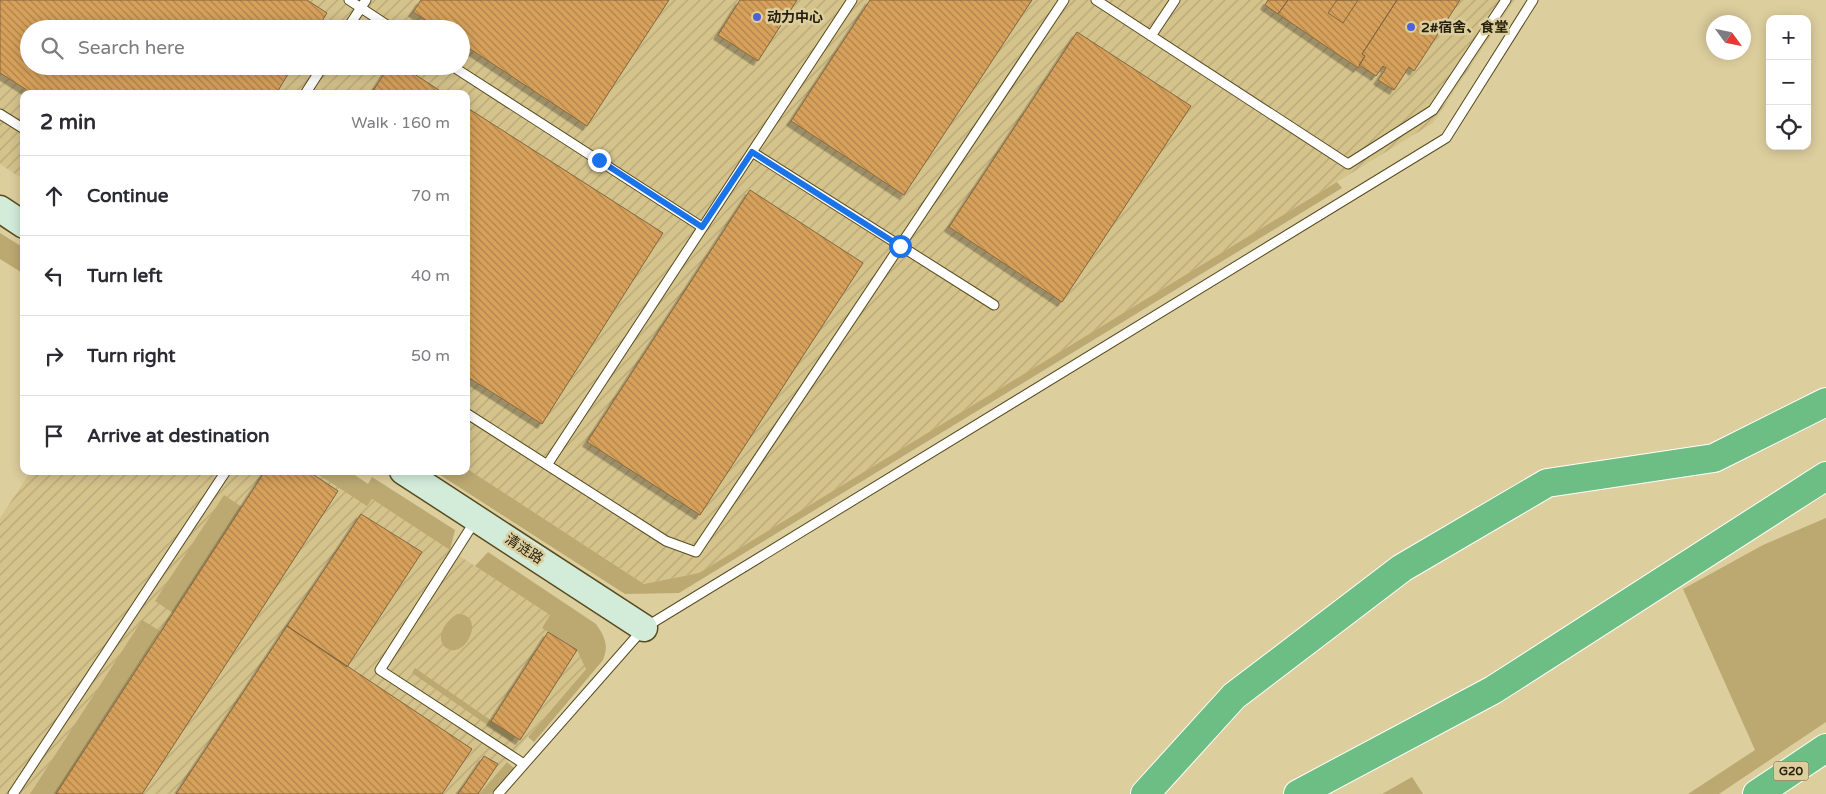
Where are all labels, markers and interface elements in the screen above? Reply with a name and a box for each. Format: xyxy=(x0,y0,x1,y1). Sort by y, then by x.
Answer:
place label: 动力中心 xyxy=(767,9,823,26)
marker: 动力中心 xyxy=(751,11,763,23)
north arrow xyxy=(1706,15,1751,60)
map controls xyxy=(1766,15,1811,150)
button: + xyxy=(1766,15,1811,60)
place label: 2#宿舍、食堂 xyxy=(1421,19,1508,36)
search box xyxy=(20,20,470,75)
marker: 2#宿舍、食堂 xyxy=(1405,21,1417,33)
icon: search xyxy=(38,34,66,62)
text: Search here xyxy=(78,37,185,59)
button: − xyxy=(1766,60,1811,105)
button: locate xyxy=(1766,105,1811,150)
text: 2 min xyxy=(40,110,96,135)
text: Walk · 160 m xyxy=(351,113,450,133)
route end xyxy=(588,149,611,172)
icon: ahead xyxy=(40,182,68,210)
text: Continue xyxy=(87,185,169,207)
text: 70 m xyxy=(411,186,450,206)
route start xyxy=(889,235,912,258)
icon: left xyxy=(40,262,68,290)
text: Turn left xyxy=(87,265,163,287)
text: 40 m xyxy=(411,266,450,286)
icon: right xyxy=(40,342,68,370)
text: Turn right xyxy=(87,345,175,367)
text: 50 m xyxy=(411,346,450,366)
icon: arrive xyxy=(40,422,68,450)
text: Arrive at destination xyxy=(87,425,270,447)
street label: 清涟路 xyxy=(502,530,546,568)
road number: G20 xyxy=(1774,761,1808,780)

